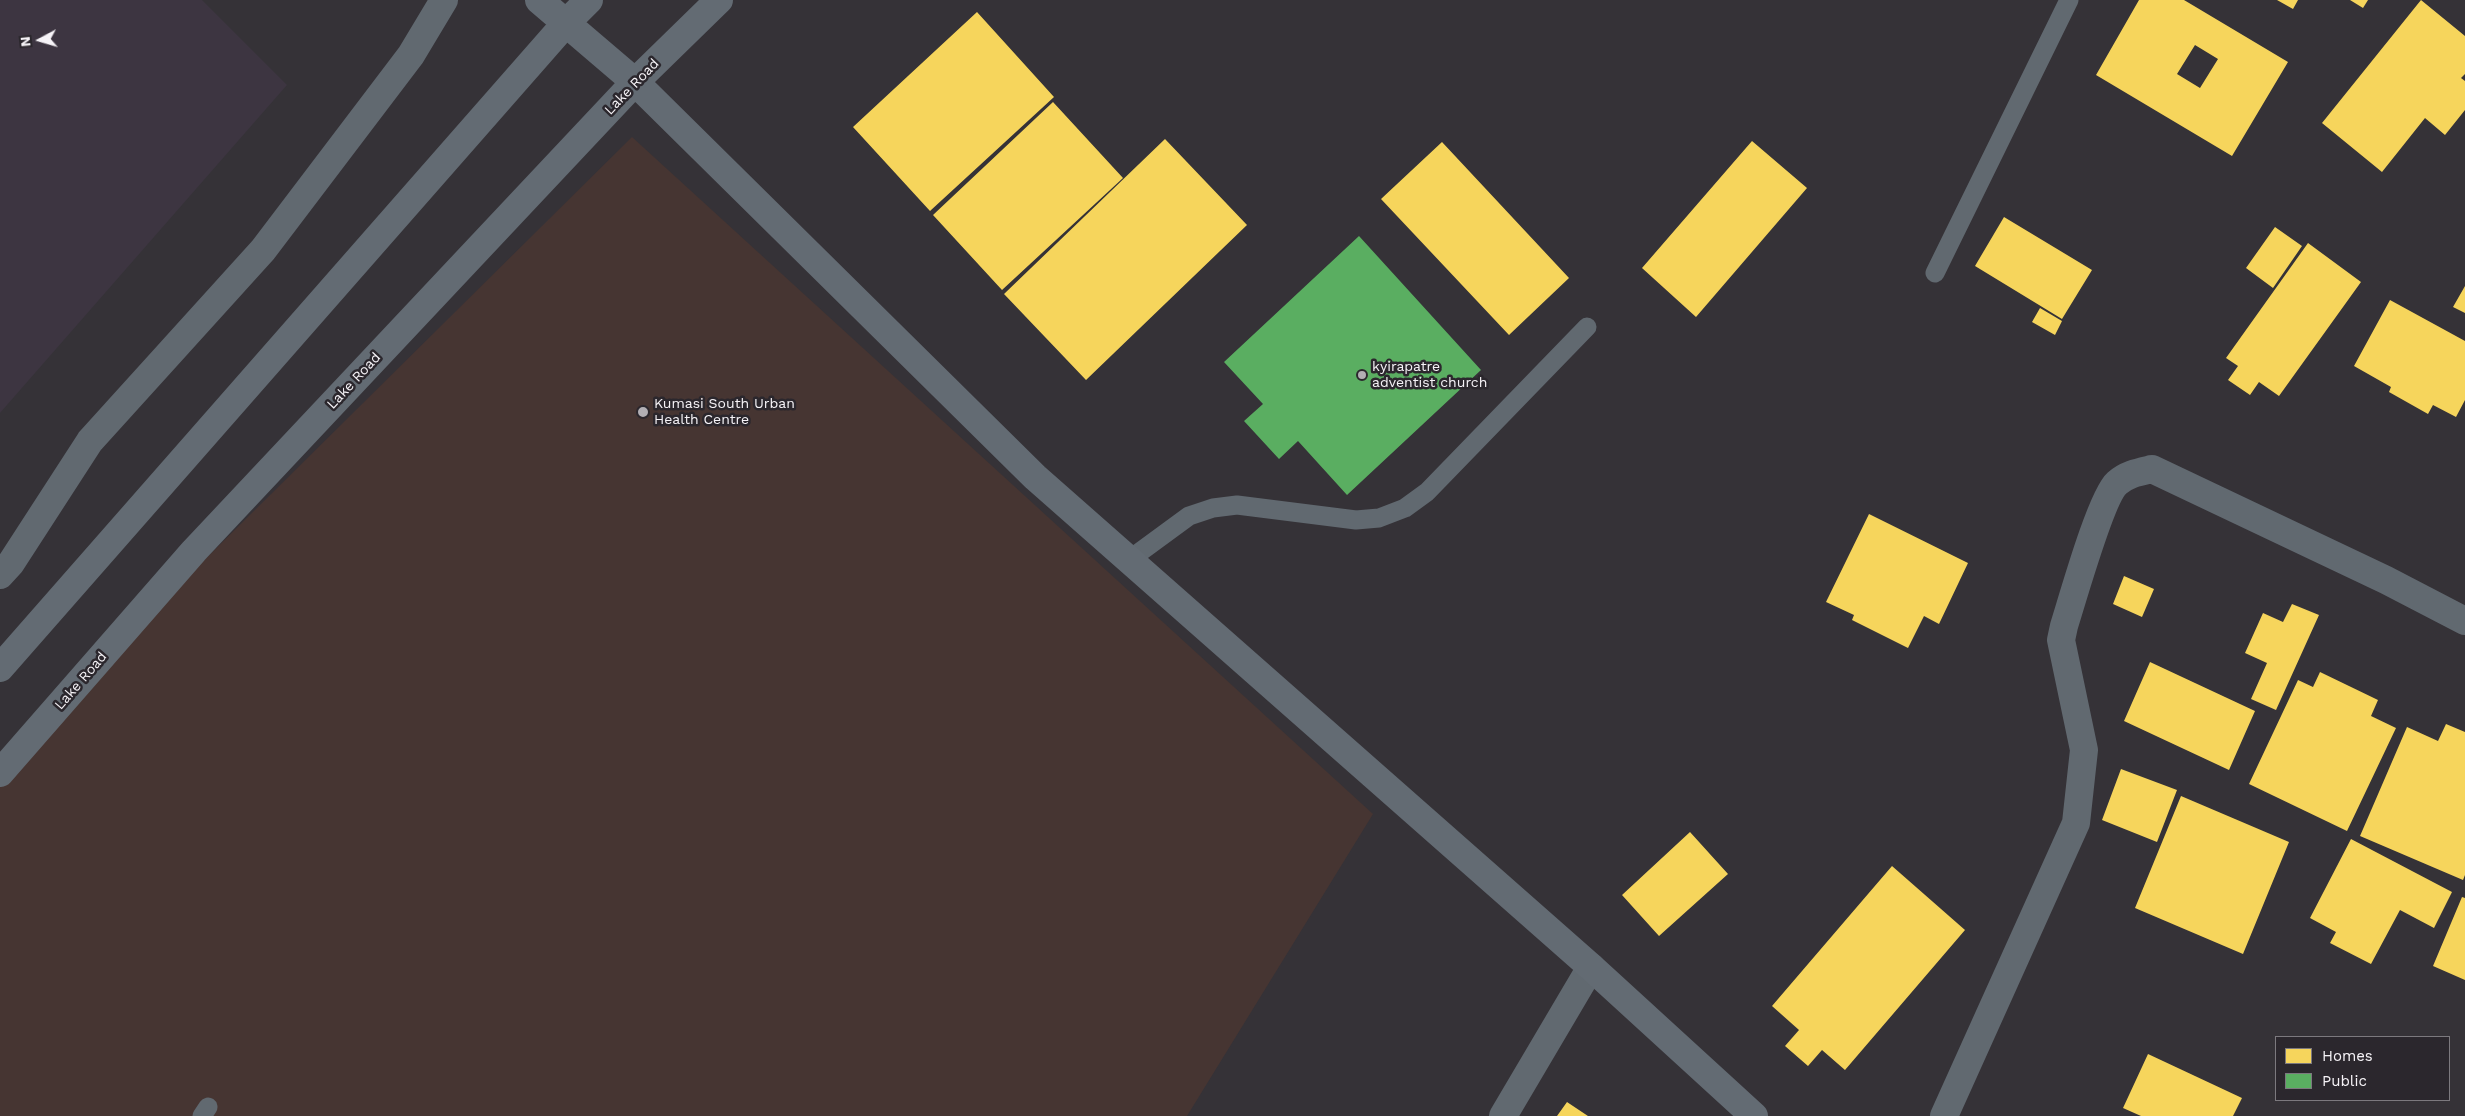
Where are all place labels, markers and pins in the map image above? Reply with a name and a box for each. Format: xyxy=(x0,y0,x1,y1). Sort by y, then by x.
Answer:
place label: kyirapatre adventist church xyxy=(1372,359,1487,392)
marker: kyirapatre adventist church xyxy=(1356,369,1368,381)
place label: Kumasi South Urban Health Centre xyxy=(654,396,795,428)
marker: Kumasi South Urban Health Centre xyxy=(636,405,650,419)

